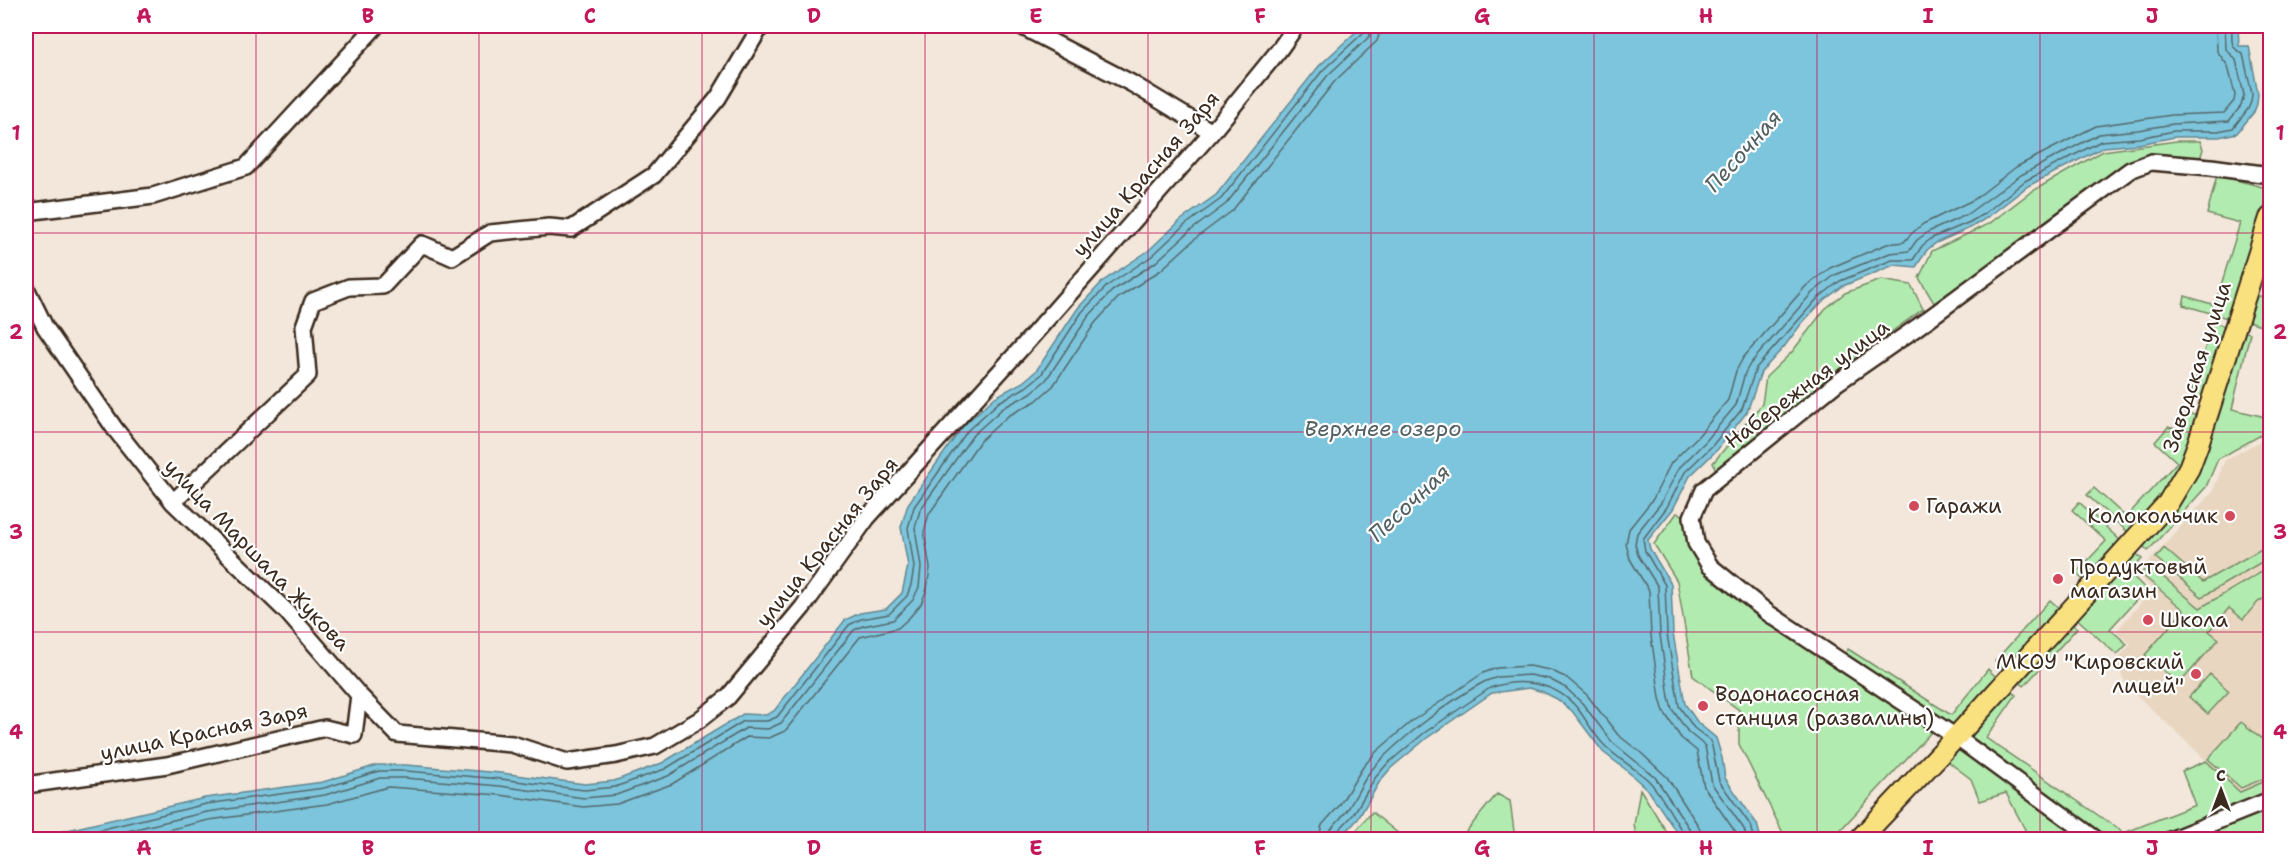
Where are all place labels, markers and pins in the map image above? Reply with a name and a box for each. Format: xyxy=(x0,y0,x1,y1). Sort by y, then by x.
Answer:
place label: Гаражи xyxy=(1926,492,2002,520)
marker: Гаражи xyxy=(1907,499,1921,513)
place label: Колокольчик xyxy=(2087,502,2218,530)
marker: Колокольчик xyxy=(2223,509,2237,523)
place label: Продуктовый магазин xyxy=(2070,553,2207,605)
marker: Продуктовый магазин xyxy=(2051,572,2065,586)
place label: Школа xyxy=(2160,606,2228,634)
marker: Школа xyxy=(2141,613,2155,627)
place label: МКОУ "Кировский лицей" xyxy=(1996,648,2184,700)
marker: МКОУ "Кировский лицей" xyxy=(2189,667,2203,681)
place label: Водонасосная станция (развалины) xyxy=(1715,680,1934,732)
marker: Водонасосная станция (развалины) xyxy=(1696,699,1710,713)

